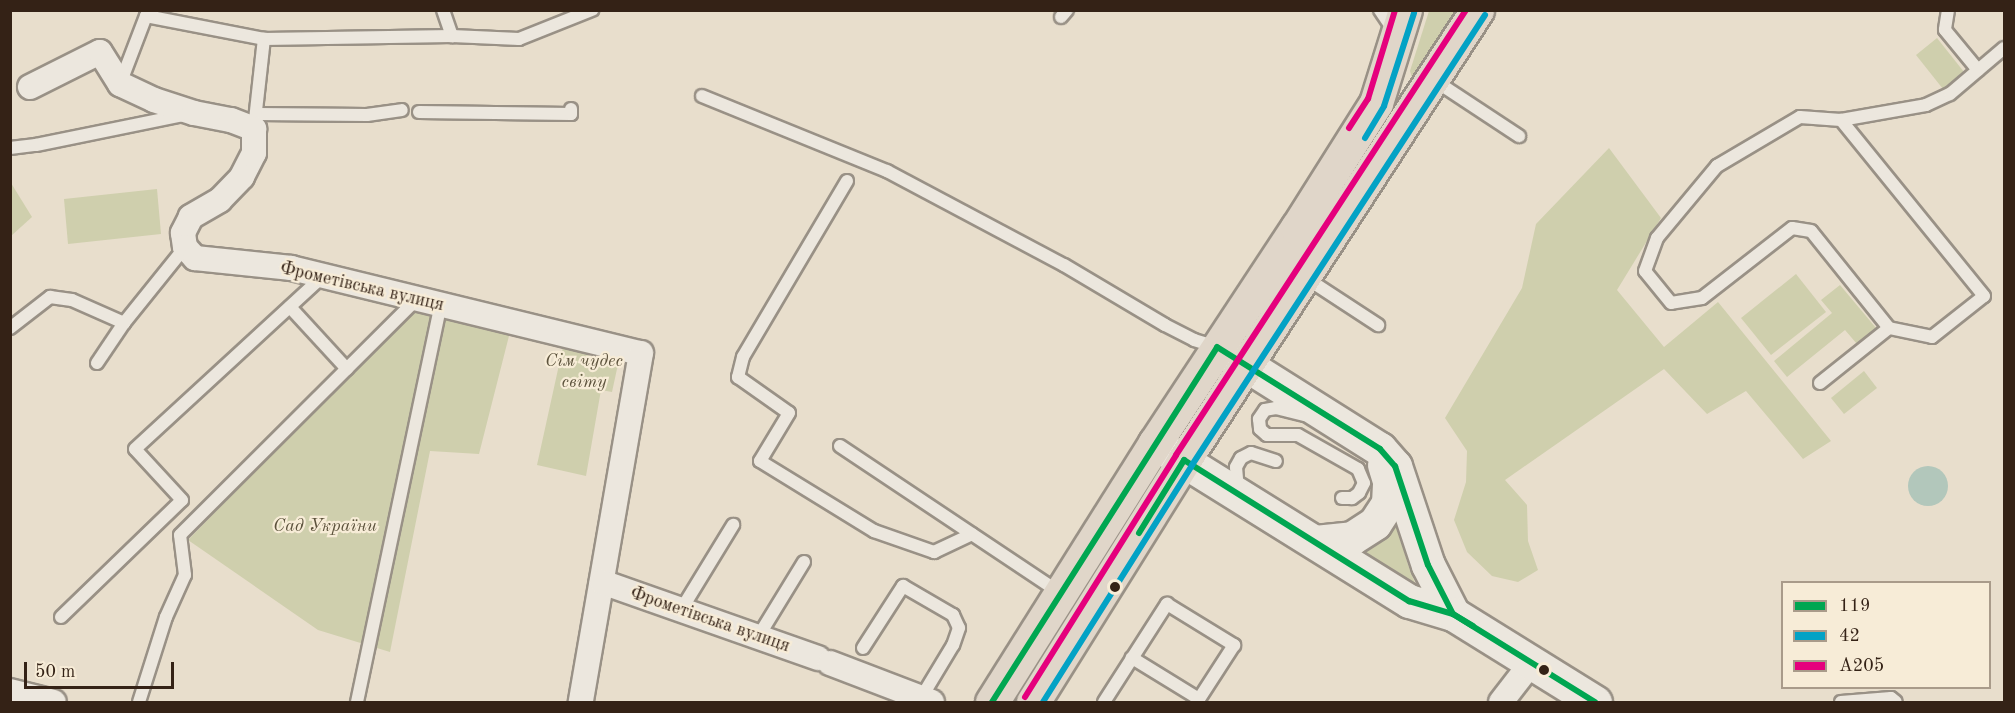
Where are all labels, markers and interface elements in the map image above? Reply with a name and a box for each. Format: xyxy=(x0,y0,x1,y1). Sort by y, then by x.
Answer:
street label: Фрометівська вулиця xyxy=(278,258,446,316)
park label: Сім чудес світу xyxy=(545,351,623,394)
park label: Сад України xyxy=(273,515,377,537)
unlabelled marker xyxy=(1109,581,1121,593)
legend xyxy=(1781,581,1991,689)
street label: Фрометівська вулиця xyxy=(627,583,793,657)
text: 119 xyxy=(1839,597,1870,615)
text: 42 xyxy=(1839,627,1860,645)
scale bar xyxy=(27,650,177,688)
text: А205 xyxy=(1839,657,1884,675)
text: 50 m xyxy=(35,663,75,681)
unlabelled marker xyxy=(1538,664,1550,676)

